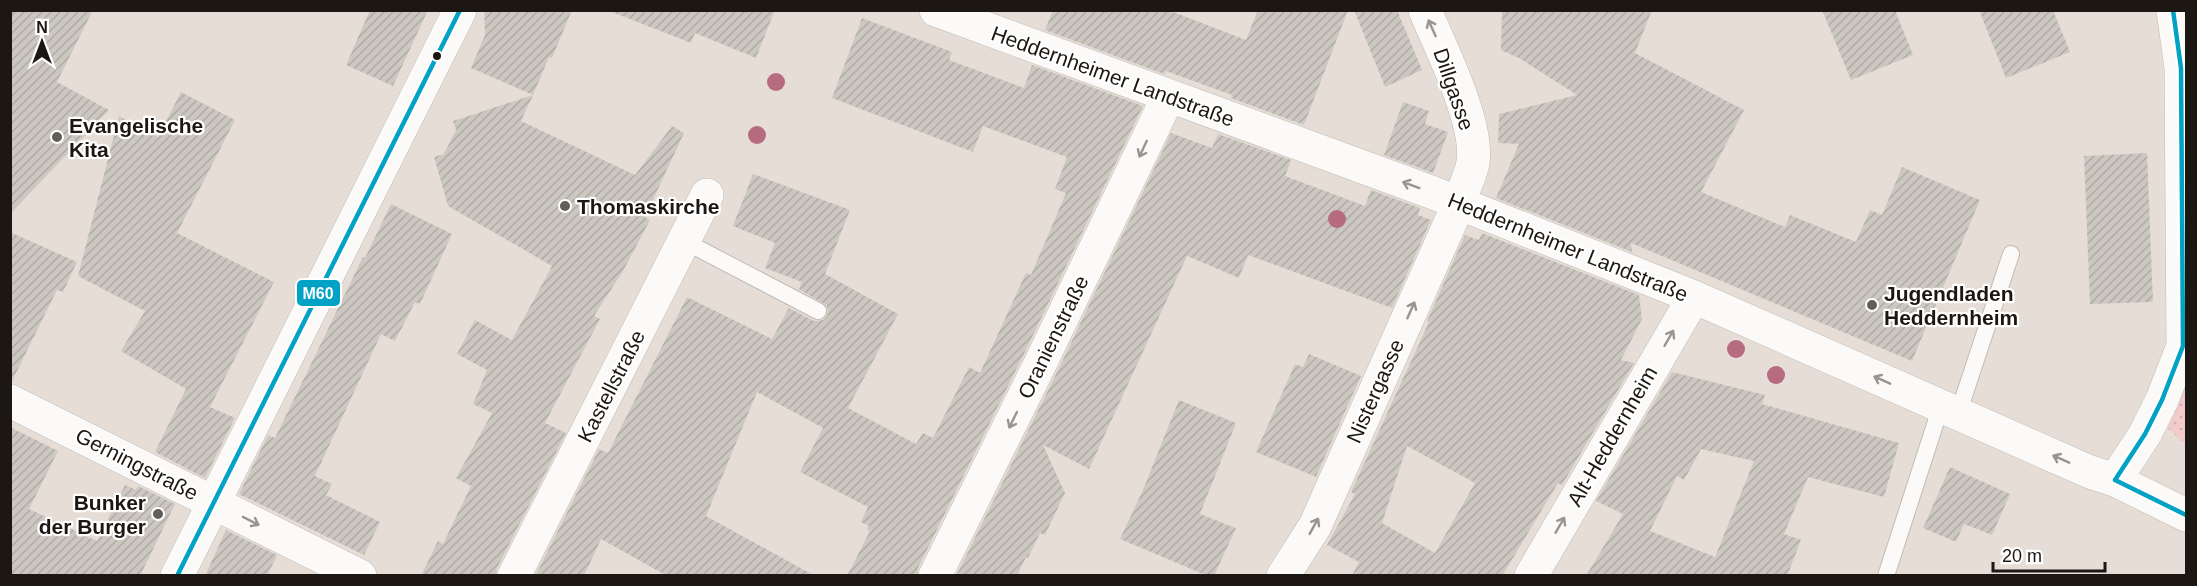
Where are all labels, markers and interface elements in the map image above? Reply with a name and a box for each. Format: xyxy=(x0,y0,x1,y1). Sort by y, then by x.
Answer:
north arrow xyxy=(12,12,72,72)
text: N xyxy=(36,19,48,36)
one-way arrow xyxy=(1426,19,1438,37)
street label: Heddernheimer Landstraße xyxy=(988,21,1238,131)
street label: Dillgasse xyxy=(1429,45,1479,133)
unlabelled marker xyxy=(431,50,443,62)
place label: Evangelische Kita xyxy=(69,114,203,161)
marker: Evangelische Kita xyxy=(50,130,64,144)
one-way arrow xyxy=(1136,140,1148,158)
one-way arrow xyxy=(1402,179,1421,190)
street label: Heddernheimer Landstraße xyxy=(1445,188,1691,306)
place label: Thomaskirche xyxy=(577,195,719,218)
marker: Thomaskirche xyxy=(558,199,572,213)
street label: Oranienstraße xyxy=(1013,272,1093,402)
line badge: M60 xyxy=(296,279,341,307)
place label: Jugendladen Heddernheim xyxy=(1884,282,2018,329)
text: M60 xyxy=(302,285,334,302)
marker: Jugendladen Heddernheim xyxy=(1865,298,1879,312)
one-way arrow xyxy=(1406,301,1418,319)
street label: Kastellstraße xyxy=(573,326,649,446)
one-way arrow xyxy=(1664,330,1675,348)
street label: Nistergasse xyxy=(1342,336,1408,446)
street label: Alt-Heddernheim xyxy=(1563,362,1661,510)
one-way arrow xyxy=(1874,374,1892,385)
one-way arrow xyxy=(1007,410,1018,428)
street label: Gerningstraße xyxy=(72,423,202,505)
one-way arrow xyxy=(2052,453,2070,464)
place label: Bunker der Burger xyxy=(39,491,146,538)
marker: Bunker der Burger xyxy=(151,507,165,521)
one-way arrow xyxy=(241,516,259,527)
one-way arrow xyxy=(1555,517,1567,534)
one-way arrow xyxy=(1308,518,1320,535)
scale bar xyxy=(1993,535,2106,573)
text: 20 m xyxy=(2002,546,2042,566)

